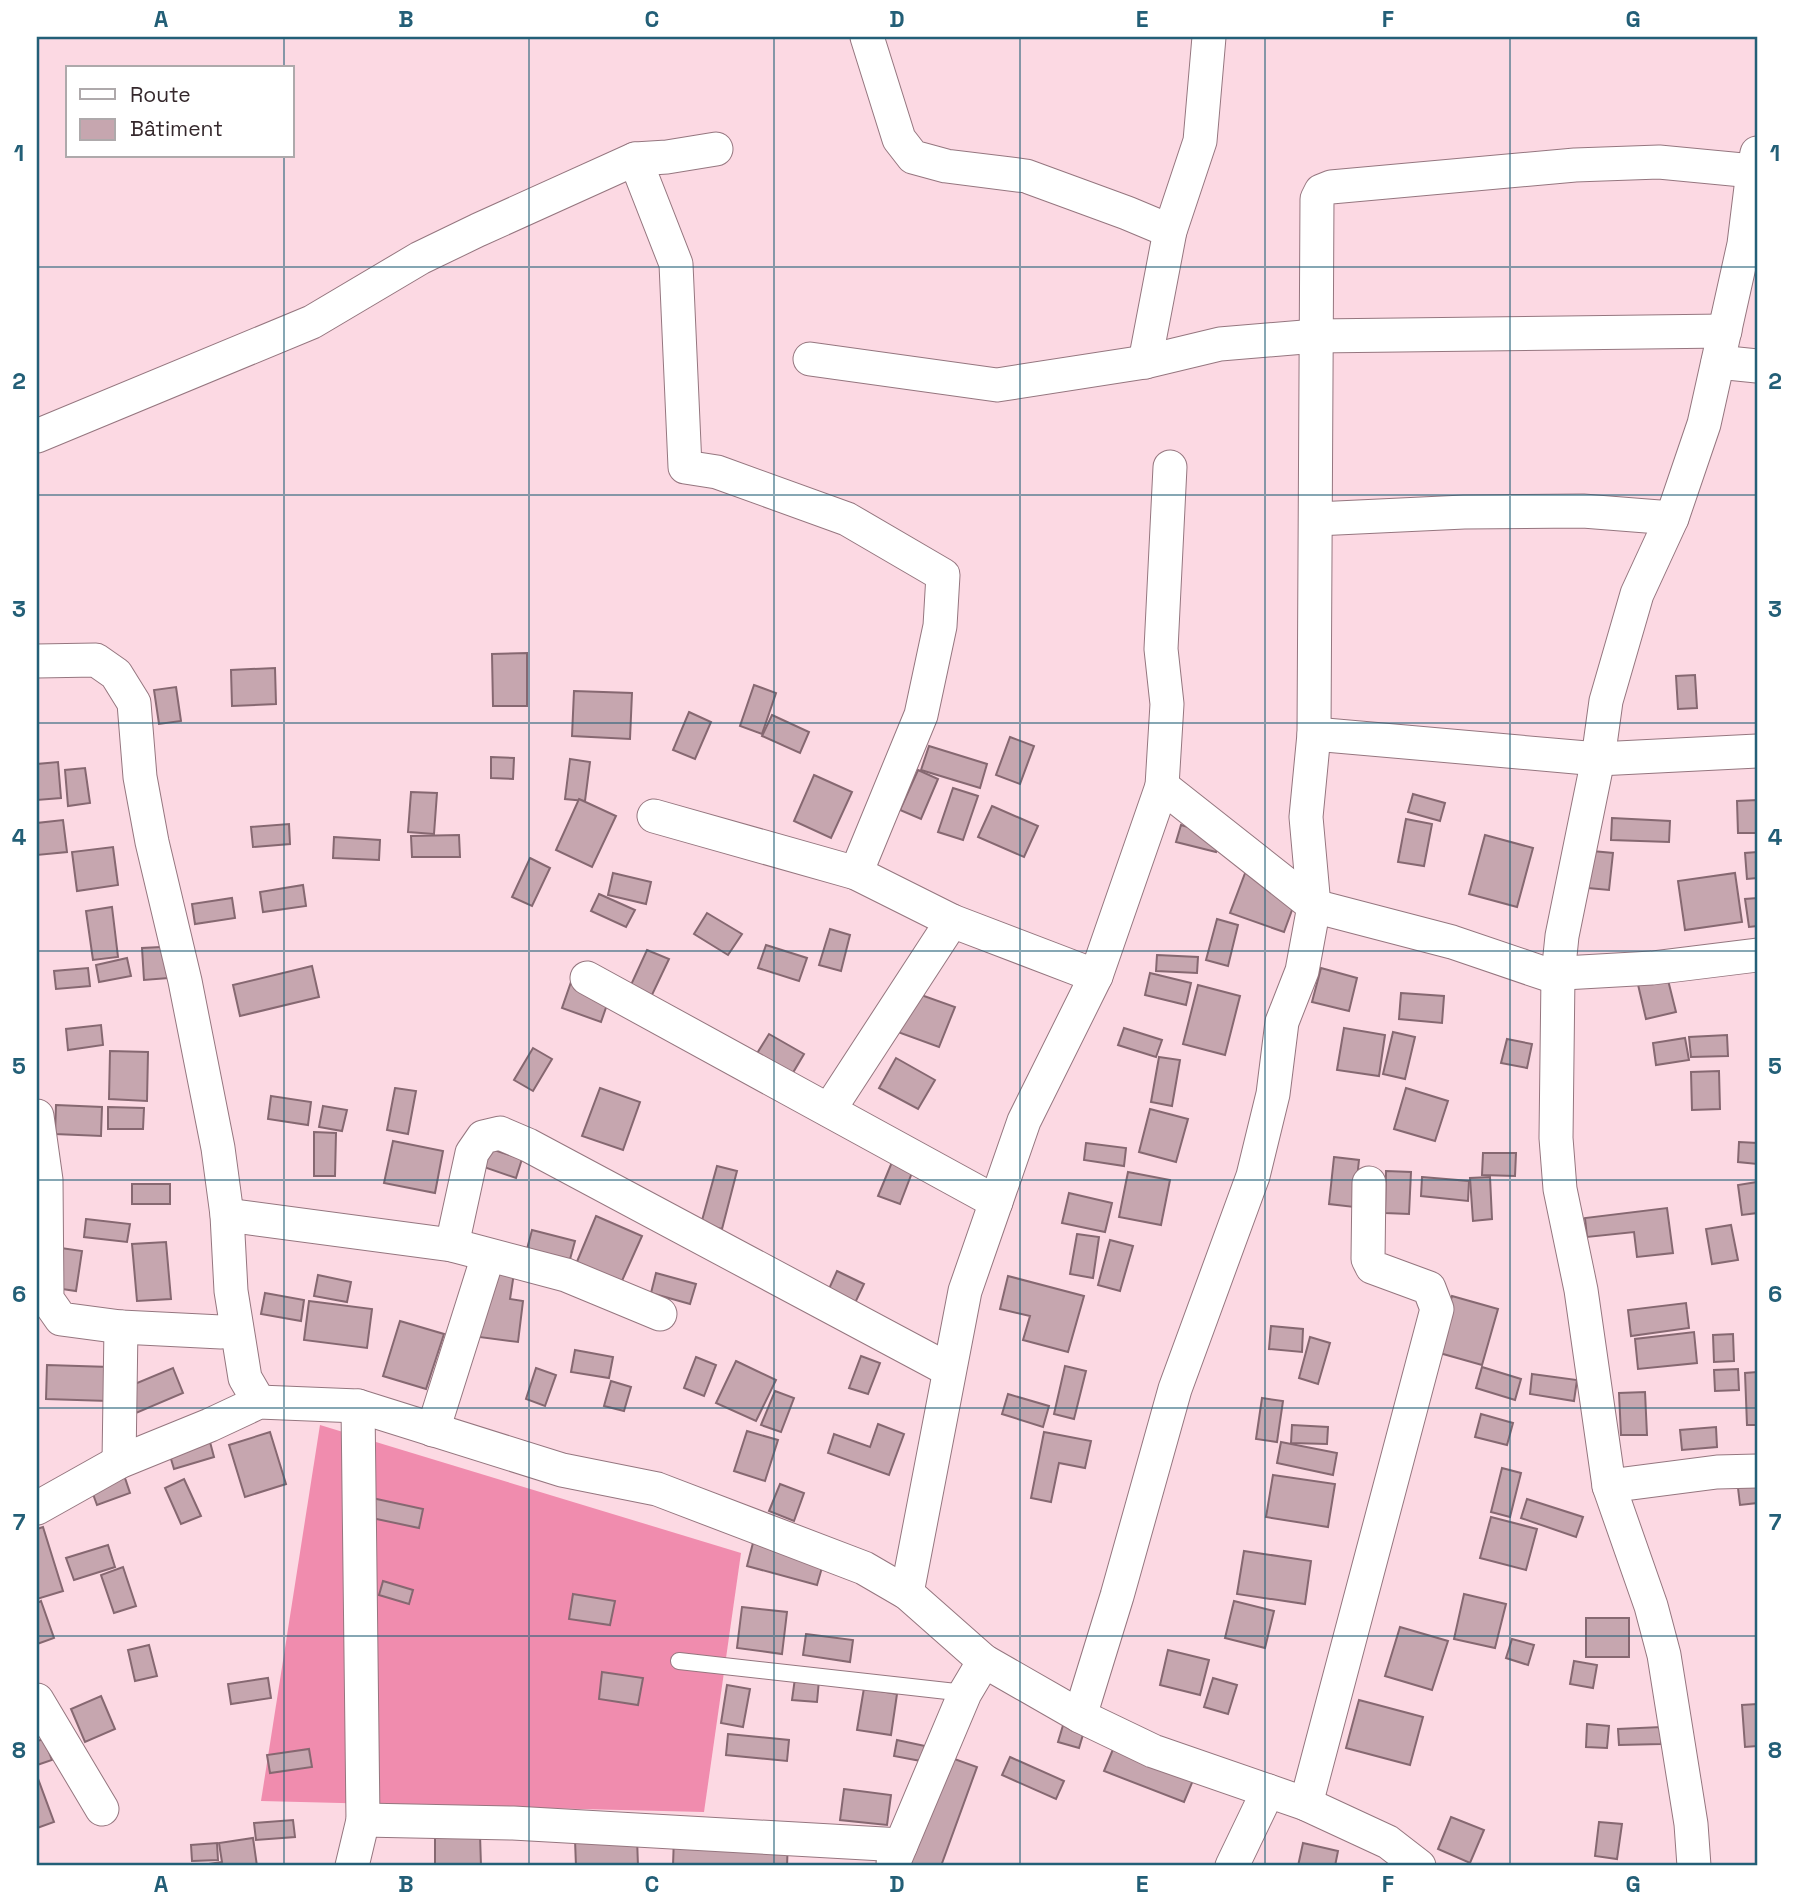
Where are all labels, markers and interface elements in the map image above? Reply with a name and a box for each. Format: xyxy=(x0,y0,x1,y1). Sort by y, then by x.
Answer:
text: A xyxy=(154,4,169,34)
text: B xyxy=(398,4,414,34)
text: C xyxy=(645,4,659,34)
text: D xyxy=(889,4,905,34)
text: E xyxy=(1136,4,1148,34)
text: F xyxy=(1382,4,1394,34)
text: G xyxy=(1625,4,1641,34)
legend xyxy=(66,66,294,158)
text: Route xyxy=(130,81,191,108)
text: Bâtiment xyxy=(130,115,223,142)
text: 1 xyxy=(14,138,24,168)
text: 1 xyxy=(1770,138,1780,168)
text: 2 xyxy=(12,366,26,396)
text: 2 xyxy=(1768,366,1782,396)
text: 3 xyxy=(12,594,26,624)
text: 3 xyxy=(1768,594,1782,624)
text: 4 xyxy=(12,822,27,852)
text: 4 xyxy=(1768,822,1783,852)
text: 5 xyxy=(12,1051,26,1081)
text: 5 xyxy=(1768,1051,1782,1081)
text: 6 xyxy=(12,1279,26,1309)
text: 6 xyxy=(1768,1279,1782,1309)
text: 7 xyxy=(13,1507,26,1537)
text: 7 xyxy=(1769,1507,1782,1537)
text: 8 xyxy=(12,1735,26,1765)
text: 8 xyxy=(1768,1735,1782,1765)
text: A xyxy=(154,1869,169,1899)
text: B xyxy=(398,1869,414,1899)
text: C xyxy=(645,1869,659,1899)
text: D xyxy=(889,1869,905,1899)
text: E xyxy=(1136,1869,1148,1899)
text: F xyxy=(1382,1869,1394,1899)
text: G xyxy=(1625,1869,1641,1899)

